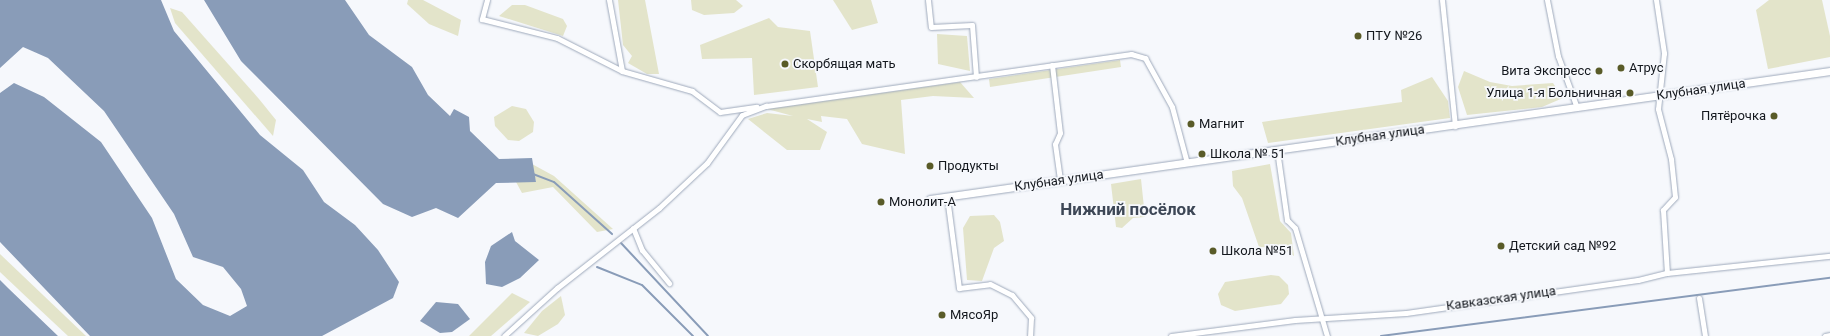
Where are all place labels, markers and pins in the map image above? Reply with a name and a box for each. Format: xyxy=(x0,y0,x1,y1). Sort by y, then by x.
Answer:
place label: ПТУ №26 xyxy=(1366,28,1422,44)
marker: ПТУ №26 xyxy=(1353,31,1363,41)
place label: Скорбящая мать xyxy=(793,56,896,72)
marker: Скорбящая мать xyxy=(780,59,790,69)
place label: Атрус xyxy=(1629,60,1663,76)
place label: Вита Экспресс xyxy=(1501,63,1591,79)
marker: Атрус xyxy=(1616,63,1626,73)
marker: Вита Экспресс xyxy=(1594,66,1604,76)
place label: Улица 1-я Больничная xyxy=(1486,85,1622,101)
marker: Улица 1-я Больничная xyxy=(1625,88,1635,98)
place label: Пятёрочка xyxy=(1701,108,1766,124)
marker: Пятёрочка xyxy=(1769,111,1779,121)
place label: Магнит xyxy=(1199,116,1244,132)
marker: Магнит xyxy=(1186,119,1196,129)
place label: Школа № 51 xyxy=(1210,146,1285,162)
marker: Школа № 51 xyxy=(1197,149,1207,159)
place label: Продукты xyxy=(938,158,999,174)
marker: Продукты xyxy=(925,161,935,171)
place label: Монолит-А xyxy=(889,194,956,210)
marker: Монолит-А xyxy=(876,197,886,207)
place label: Детский сад №92 xyxy=(1509,238,1616,254)
marker: Детский сад №92 xyxy=(1496,241,1506,251)
place label: Школа №51 xyxy=(1221,243,1293,259)
marker: Школа №51 xyxy=(1208,246,1218,256)
place label: МясоЯр xyxy=(950,307,998,323)
marker: МясоЯр xyxy=(937,310,947,320)

